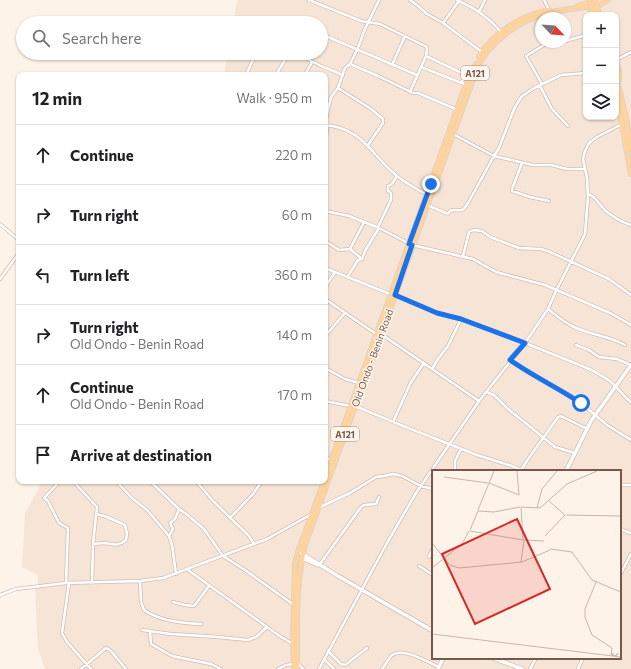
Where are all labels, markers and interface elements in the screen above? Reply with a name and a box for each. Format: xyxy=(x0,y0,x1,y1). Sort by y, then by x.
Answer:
north arrow xyxy=(535,12,571,48)
map controls xyxy=(583,12,619,120)
button: + xyxy=(583,12,619,48)
search box xyxy=(16,16,328,60)
icon: search xyxy=(30,27,52,49)
text: Search here xyxy=(62,29,141,47)
button: − xyxy=(583,48,619,84)
road number: A121 xyxy=(461,66,489,80)
button: layers xyxy=(583,84,619,120)
text: 12 min xyxy=(32,88,82,109)
text: Walk · 950 m xyxy=(237,90,312,106)
icon: ahead xyxy=(32,144,54,166)
text: Continue xyxy=(70,146,134,164)
text: 220 m xyxy=(275,147,312,163)
route end xyxy=(422,175,440,193)
icon: right xyxy=(32,204,54,226)
text: Turn right xyxy=(70,206,139,224)
text: 60 m xyxy=(282,207,312,223)
icon: left xyxy=(32,264,54,286)
text: Turn left xyxy=(70,266,129,284)
text: 360 m xyxy=(274,267,312,283)
street label: Old Ondo - Benin Road xyxy=(349,307,395,409)
text: Turn right xyxy=(70,318,139,336)
icon: right xyxy=(32,324,54,346)
text: 140 m xyxy=(276,327,312,343)
text: Old Ondo - Benin Road xyxy=(70,336,204,352)
text: Continue xyxy=(70,378,134,396)
icon: ahead xyxy=(32,384,54,406)
text: 170 m xyxy=(277,387,312,403)
route start xyxy=(572,394,590,412)
text: Old Ondo - Benin Road xyxy=(70,396,204,412)
road number: A121 xyxy=(331,427,359,441)
icon: arrive xyxy=(32,444,54,466)
text: Arrive at destination xyxy=(70,446,212,464)
inset map xyxy=(432,470,621,659)

